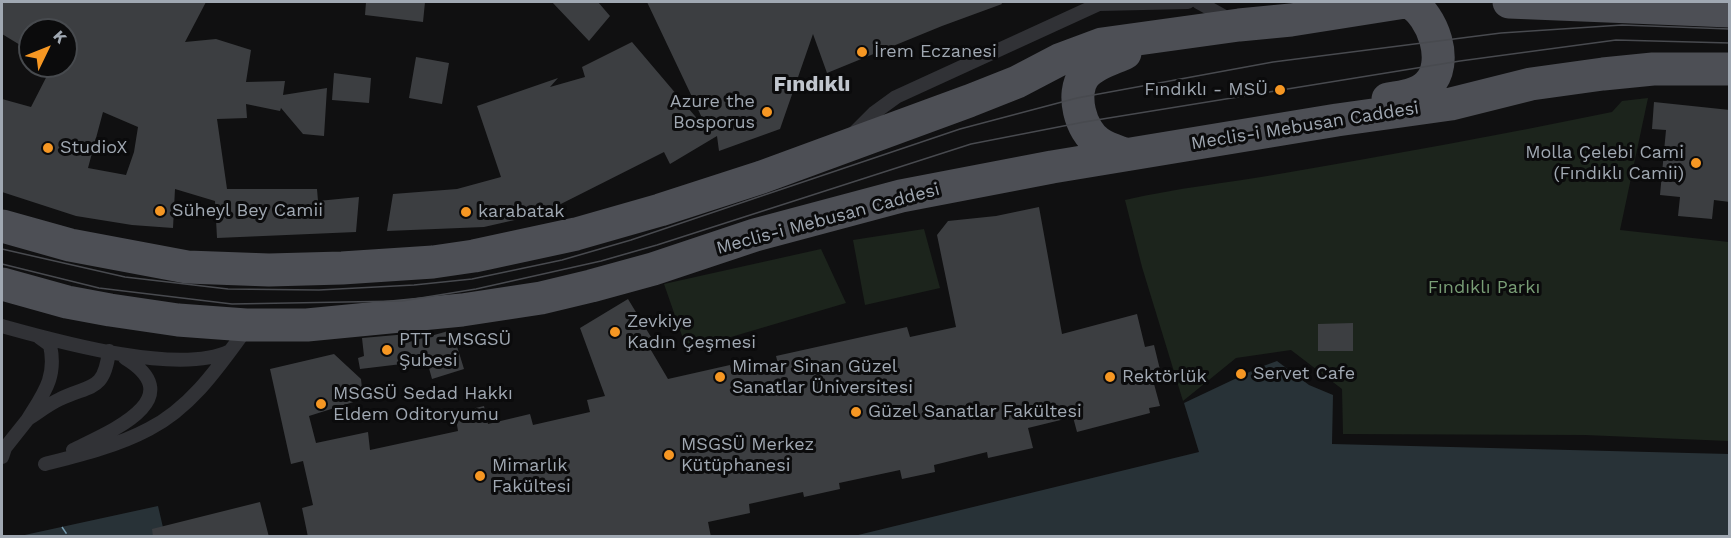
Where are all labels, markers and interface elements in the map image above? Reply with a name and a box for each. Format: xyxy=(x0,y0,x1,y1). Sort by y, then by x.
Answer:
north arrow xyxy=(18,18,78,78)
text: K xyxy=(49,26,71,47)
place label: İrem Eczanesi xyxy=(874,41,997,63)
marker: İrem Eczanesi xyxy=(855,45,869,59)
district label: Fındıklı xyxy=(774,72,850,98)
place label: Fındıklı - MSÜ xyxy=(1144,79,1268,101)
marker: Fındıklı - MSÜ xyxy=(1273,83,1287,97)
place label: Azure the Bosporus xyxy=(670,91,755,134)
street label: Meclis-i Mebusan Caddesi xyxy=(1190,97,1420,155)
marker: Azure the Bosporus xyxy=(760,105,774,119)
place label: StudioX xyxy=(60,137,127,159)
marker: StudioX xyxy=(41,141,55,155)
place label: Molla Çelebi Cami (Fındıklı Camii) xyxy=(1525,142,1684,184)
marker: Molla Çelebi Cami (Fındıklı Camii) xyxy=(1689,156,1703,170)
street label: Meclis-i Mebusan Caddesi xyxy=(714,179,942,259)
place label: Süheyl Bey Camii xyxy=(172,200,323,222)
place label: karabatak xyxy=(478,201,565,223)
marker: Süheyl Bey Camii xyxy=(153,204,167,218)
marker: karabatak xyxy=(459,205,473,219)
park label: Fındıklı Parkı xyxy=(1428,277,1540,299)
place label: Zevkiye Kadın Çeşmesi xyxy=(627,311,756,354)
marker: Zevkiye Kadın Çeşmesi xyxy=(608,325,622,339)
place label: PTT -MSGSÜ Şubesi xyxy=(399,329,511,372)
marker: PTT -MSGSÜ Şubesi xyxy=(380,343,394,357)
place label: Mimar Sinan Güzel Sanatlar Üniversitesi xyxy=(732,356,913,398)
place label: Servet Cafe xyxy=(1253,363,1355,385)
place label: Rektörlük xyxy=(1122,366,1207,388)
marker: Servet Cafe xyxy=(1234,367,1248,381)
marker: Mimar Sinan Güzel Sanatlar Üniversitesi xyxy=(713,370,727,384)
marker: Rektörlük xyxy=(1103,370,1117,384)
place label: MSGSÜ Sedad Hakkı Eldem Oditoryumu xyxy=(333,383,513,426)
marker: MSGSÜ Sedad Hakkı Eldem Oditoryumu xyxy=(314,397,328,411)
place label: Güzel Sanatlar Fakültesi xyxy=(868,401,1082,423)
marker: Güzel Sanatlar Fakültesi xyxy=(849,405,863,419)
place label: MSGSÜ Merkez Kütüphanesi xyxy=(681,434,814,476)
marker: MSGSÜ Merkez Kütüphanesi xyxy=(662,448,676,462)
place label: Mimarlık Fakültesi xyxy=(492,455,571,498)
marker: Mimarlık Fakültesi xyxy=(473,469,487,483)

